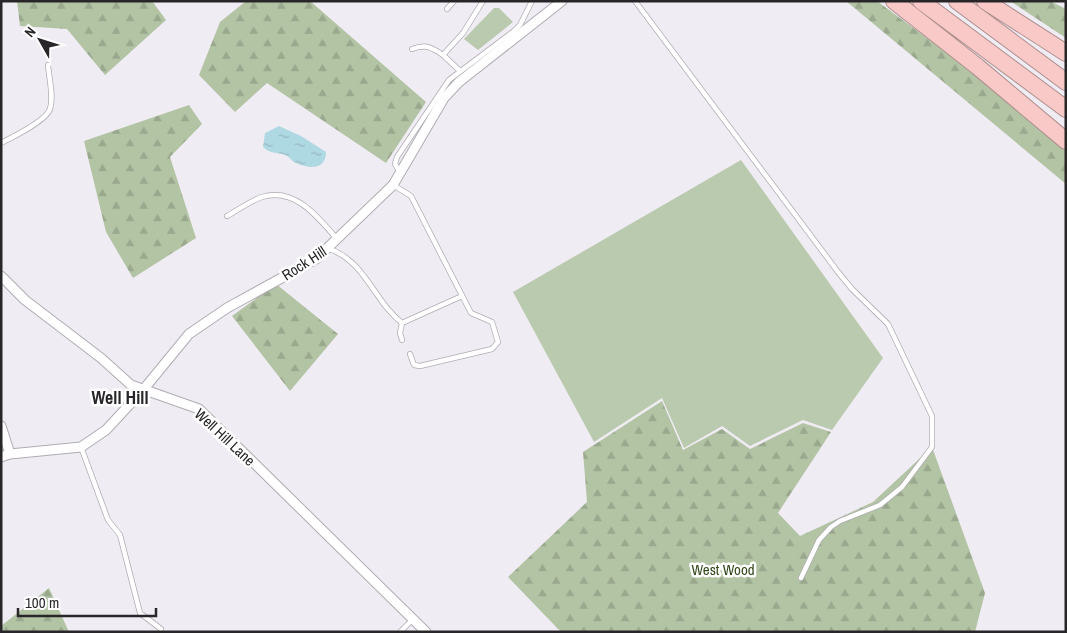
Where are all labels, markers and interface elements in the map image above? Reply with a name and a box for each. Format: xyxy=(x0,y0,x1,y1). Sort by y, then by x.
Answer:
north arrow xyxy=(15,15,65,65)
text: N xyxy=(20,23,40,41)
street label: Rock Hill xyxy=(278,241,330,285)
district label: Well Hill xyxy=(91,385,149,410)
street label: Well Hill Lane xyxy=(190,404,260,471)
park label: West Wood xyxy=(691,559,755,580)
scale bar xyxy=(18,586,155,618)
text: 100 m xyxy=(25,592,59,613)

